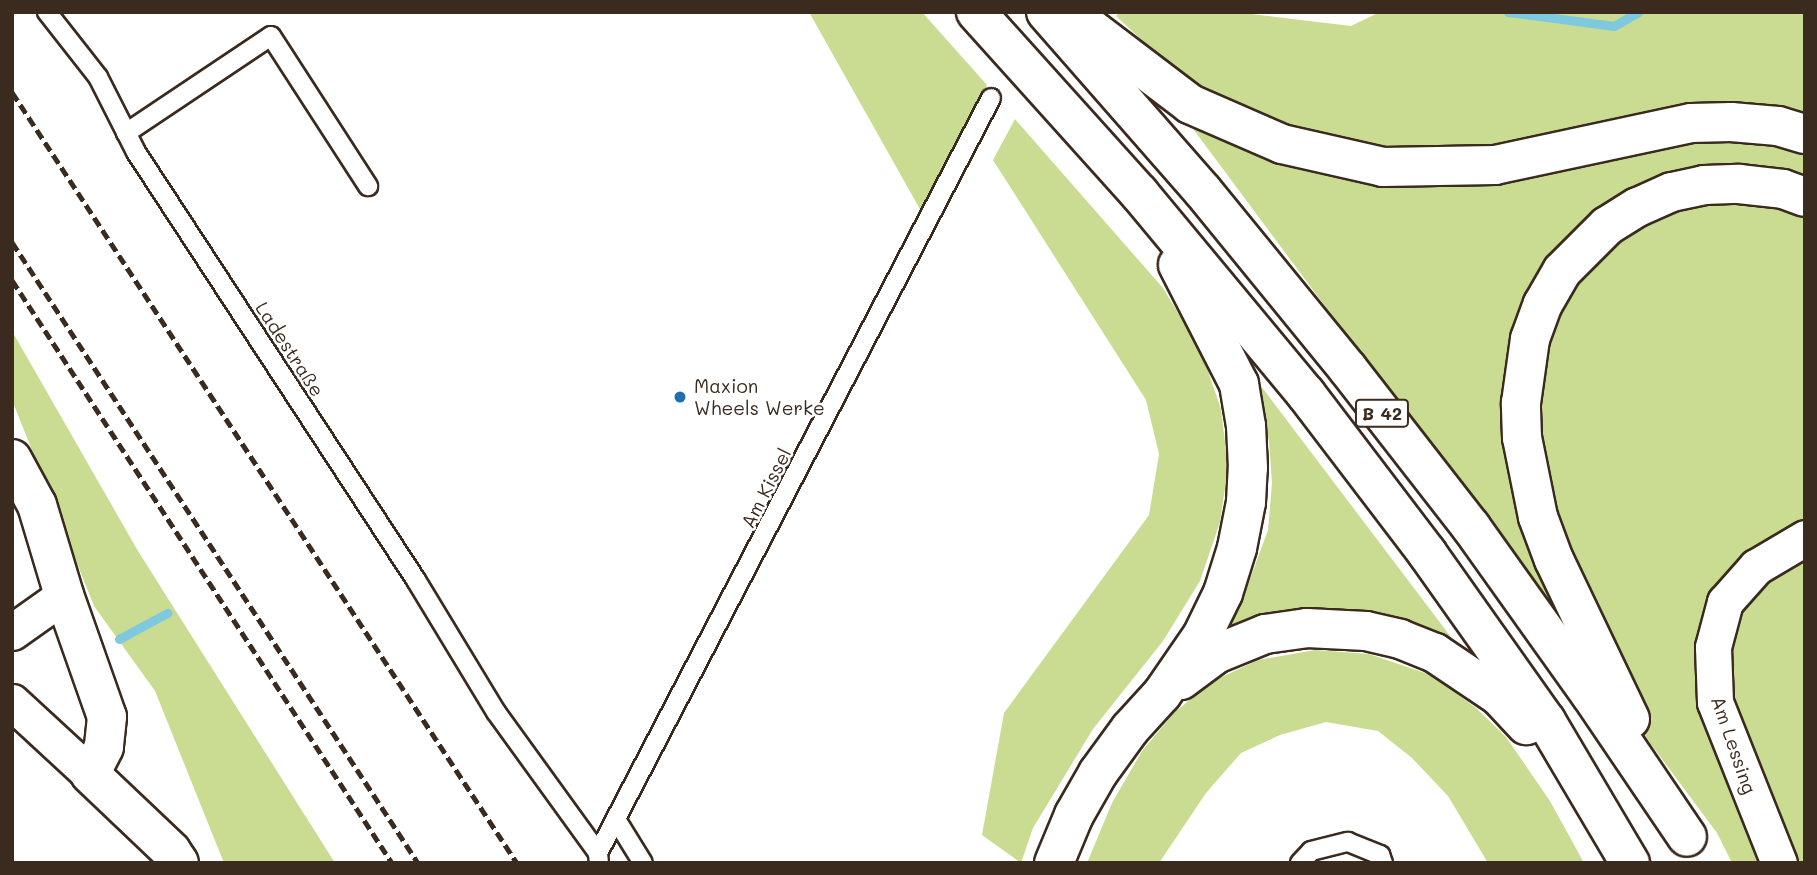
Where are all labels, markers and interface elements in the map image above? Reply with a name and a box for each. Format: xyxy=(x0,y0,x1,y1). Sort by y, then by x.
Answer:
street label: Ladestraße xyxy=(251,297,329,401)
place label: Maxion Wheels Werke xyxy=(694,375,825,419)
marker: Maxion Wheels Werke xyxy=(672,389,688,405)
road number: B 42 xyxy=(1354,398,1410,428)
street label: Am Kissel xyxy=(736,444,796,532)
street label: Am Lessing xyxy=(1707,693,1761,797)

